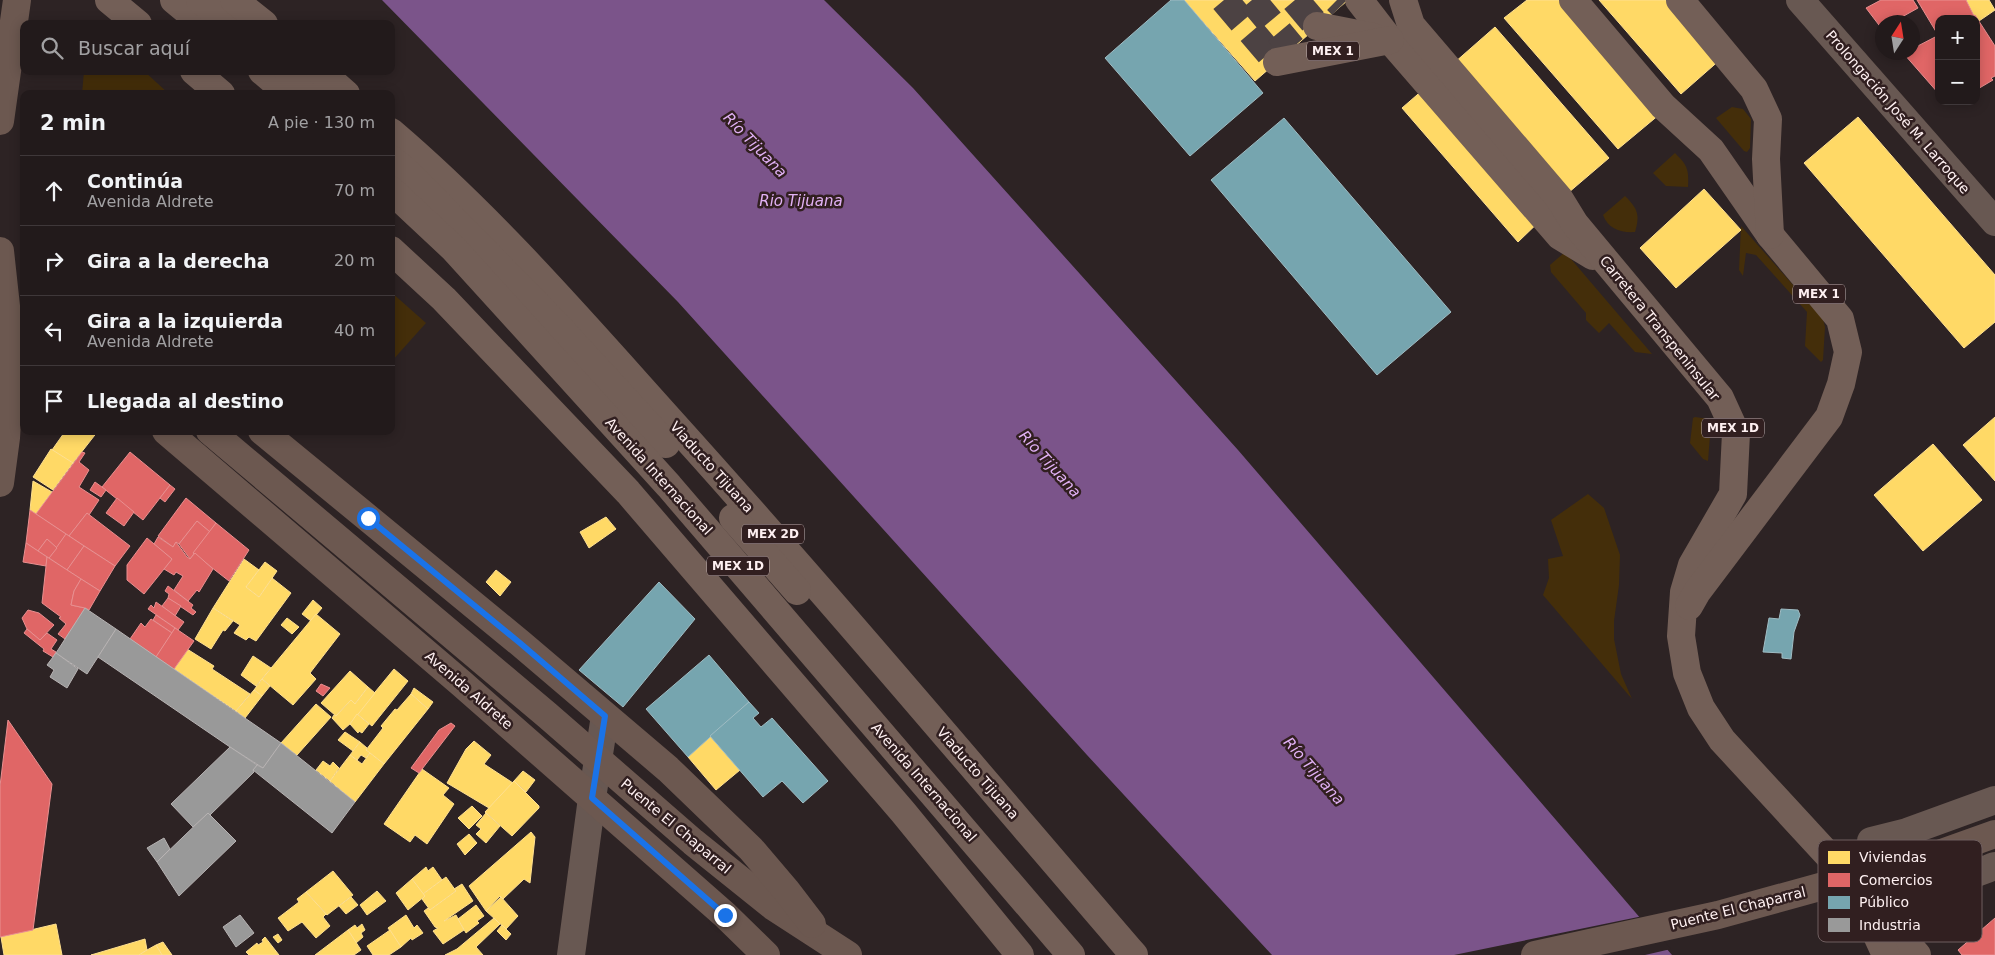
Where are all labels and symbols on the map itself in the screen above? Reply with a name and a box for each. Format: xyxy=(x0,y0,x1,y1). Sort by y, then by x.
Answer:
north arrow xyxy=(1875,15,1920,60)
street label: Prolongación José M. Larroque xyxy=(1823,27,1973,197)
road number: MEX 1 xyxy=(1307,41,1359,60)
water label: Río Tijuana xyxy=(720,109,790,181)
water label: Rio Tijuana xyxy=(759,192,843,210)
street label: Carretera Transpeninsular xyxy=(1597,253,1723,404)
road number: MEX 1 xyxy=(1793,284,1845,304)
street label: Avenida Internacional xyxy=(602,414,716,538)
street label: Viaducto Tijuana xyxy=(667,418,757,516)
road number: MEX 1D xyxy=(1702,418,1764,438)
water label: Río Tijuana xyxy=(1015,427,1085,501)
route start xyxy=(357,507,380,530)
road number: MEX 2D xyxy=(742,524,804,544)
road number: MEX 1D xyxy=(707,556,769,576)
street label: Avenida Aldrete xyxy=(422,648,516,732)
street label: Avenida Internacional xyxy=(868,719,980,845)
street label: Viaducto Tijuana xyxy=(934,724,1022,822)
water label: Río Tijuana xyxy=(1280,734,1348,808)
street label: Puente El Chaparral xyxy=(618,775,734,877)
legend xyxy=(1818,840,1982,942)
text: Viviendas xyxy=(1859,849,1927,865)
text: Comercios xyxy=(1859,872,1933,888)
street label: Puente El Chaparral xyxy=(1669,883,1807,933)
text: Público xyxy=(1859,894,1909,910)
route end xyxy=(714,904,737,927)
text: Industria xyxy=(1859,917,1921,933)

